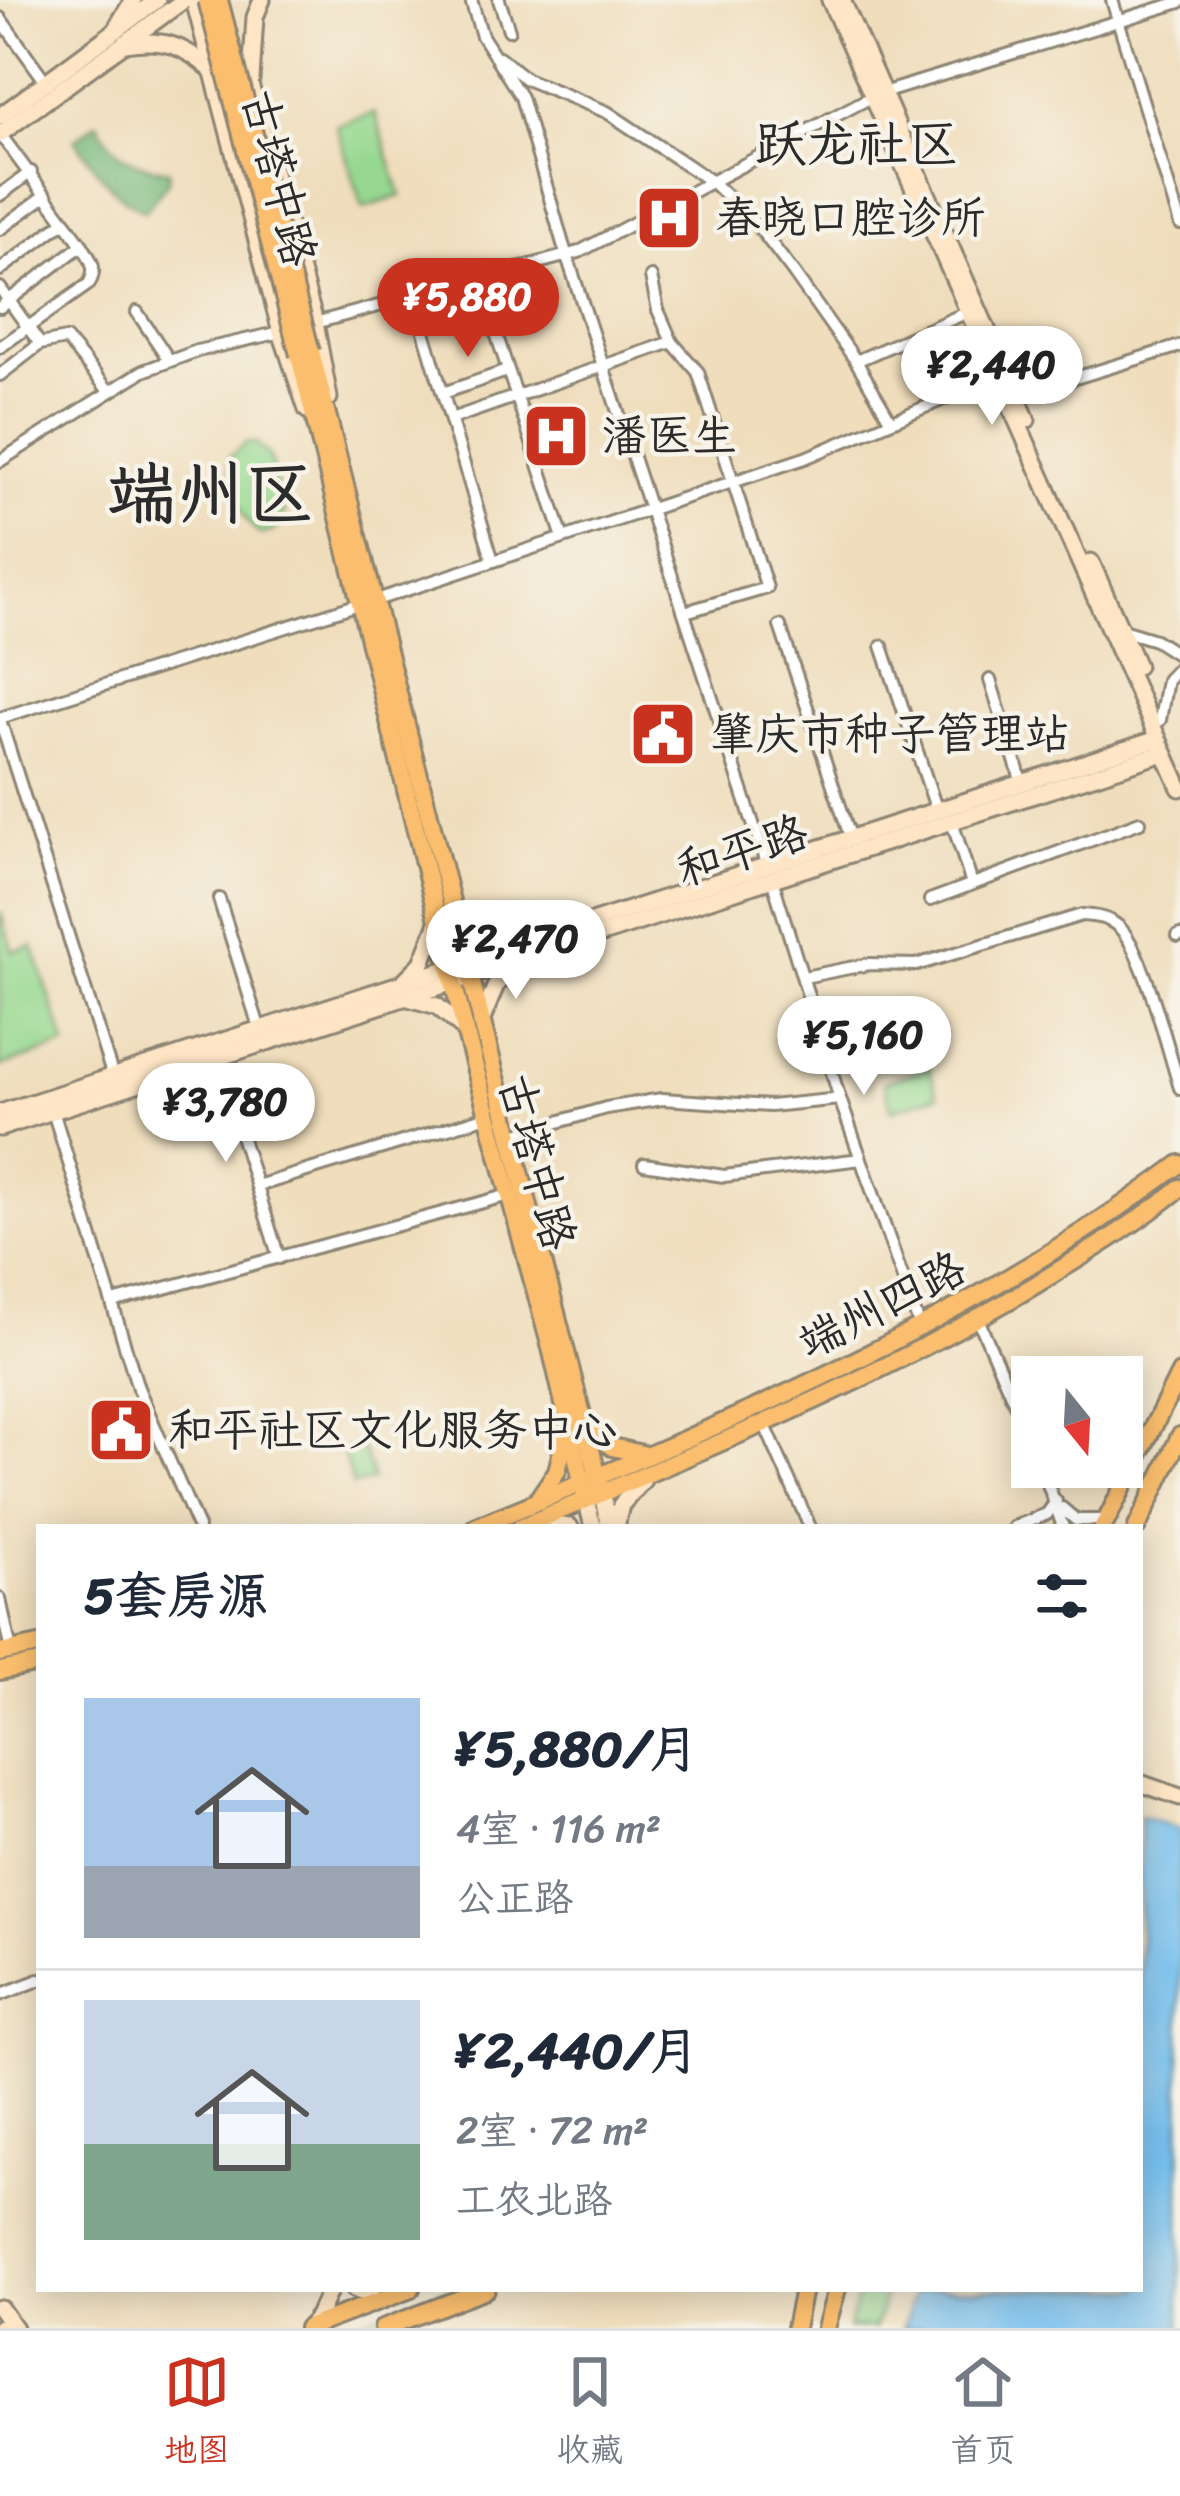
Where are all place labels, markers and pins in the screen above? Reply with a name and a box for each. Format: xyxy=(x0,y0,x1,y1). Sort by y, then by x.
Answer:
place label: 春晓口腔诊所 xyxy=(716,178,986,258)
hospital icon: 春晓口腔诊所 xyxy=(634,183,704,253)
pin: ¥5,880 xyxy=(370,258,566,360)
pin: ¥2,440 xyxy=(894,326,1090,428)
place label: 潘医生 xyxy=(602,396,737,476)
hospital icon: 潘医生 xyxy=(521,401,591,471)
place label: 肇庆市种子管理站 xyxy=(710,694,1070,774)
public building icon: 肇庆市种子管理站 xyxy=(628,699,698,769)
pin: ¥2,470 xyxy=(418,900,614,1002)
pin: ¥5,160 xyxy=(766,996,962,1098)
pin: ¥3,780 xyxy=(128,1063,324,1165)
place label: 和平社区文化服务中心 xyxy=(168,1390,618,1470)
public building icon: 和平社区文化服务中心 xyxy=(86,1395,156,1465)

